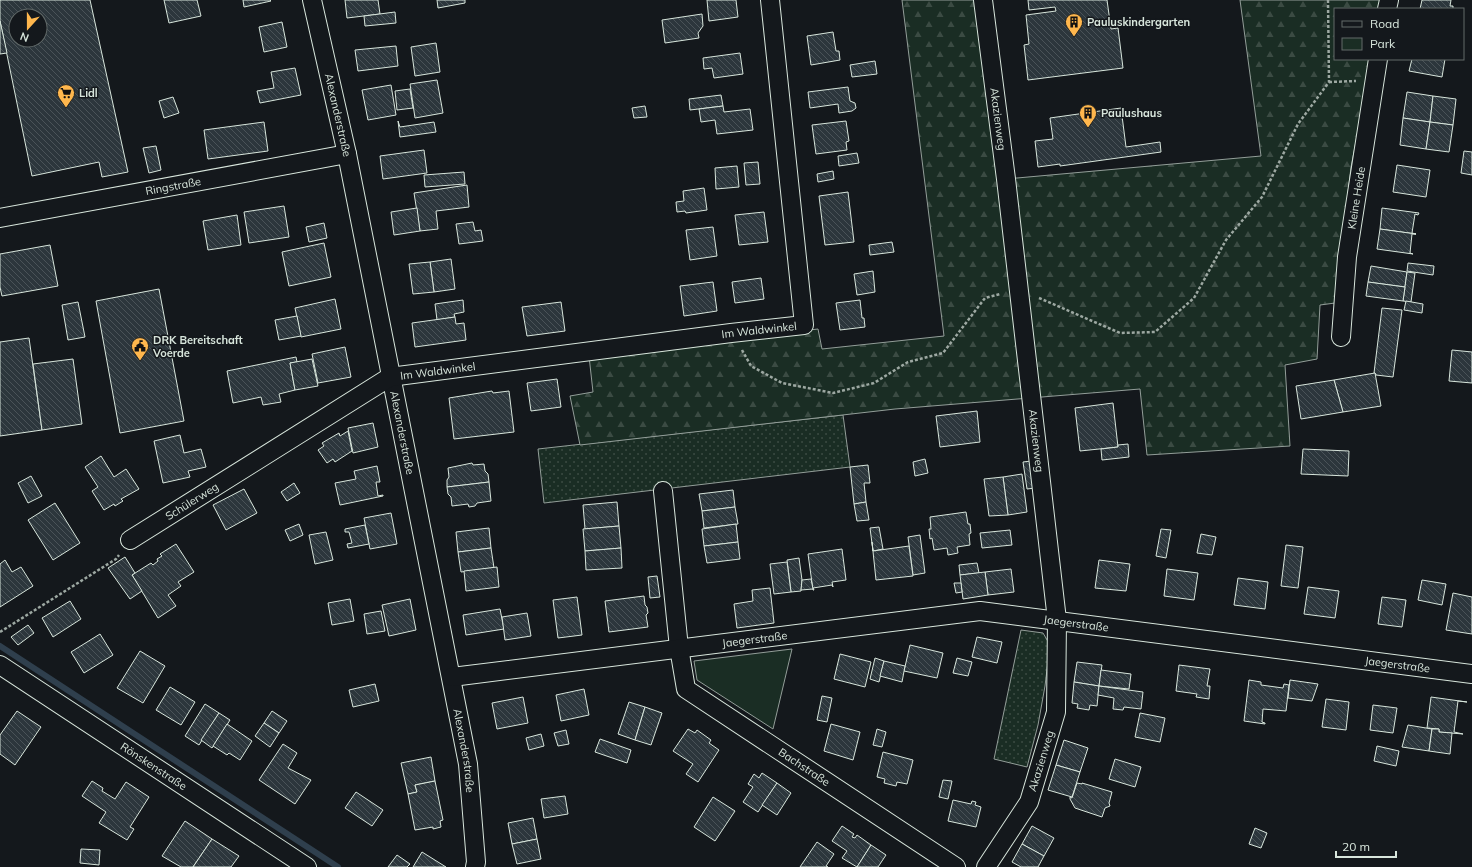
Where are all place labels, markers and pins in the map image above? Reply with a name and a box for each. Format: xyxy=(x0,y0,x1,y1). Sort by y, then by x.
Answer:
building icon: Pauluskindergarten xyxy=(1064,12,1084,37)
place label: Pauluskindergarten xyxy=(1087,15,1190,29)
supermarket icon: Lidl xyxy=(56,83,76,108)
place label: Lidl xyxy=(79,86,98,100)
building icon: Paulushaus xyxy=(1078,103,1098,128)
place label: Paulushaus xyxy=(1101,106,1162,120)
place label: DRK Bereitschaft Voerde xyxy=(152,333,243,360)
public building icon: DRK Bereitschaft Voerde xyxy=(130,336,150,361)

